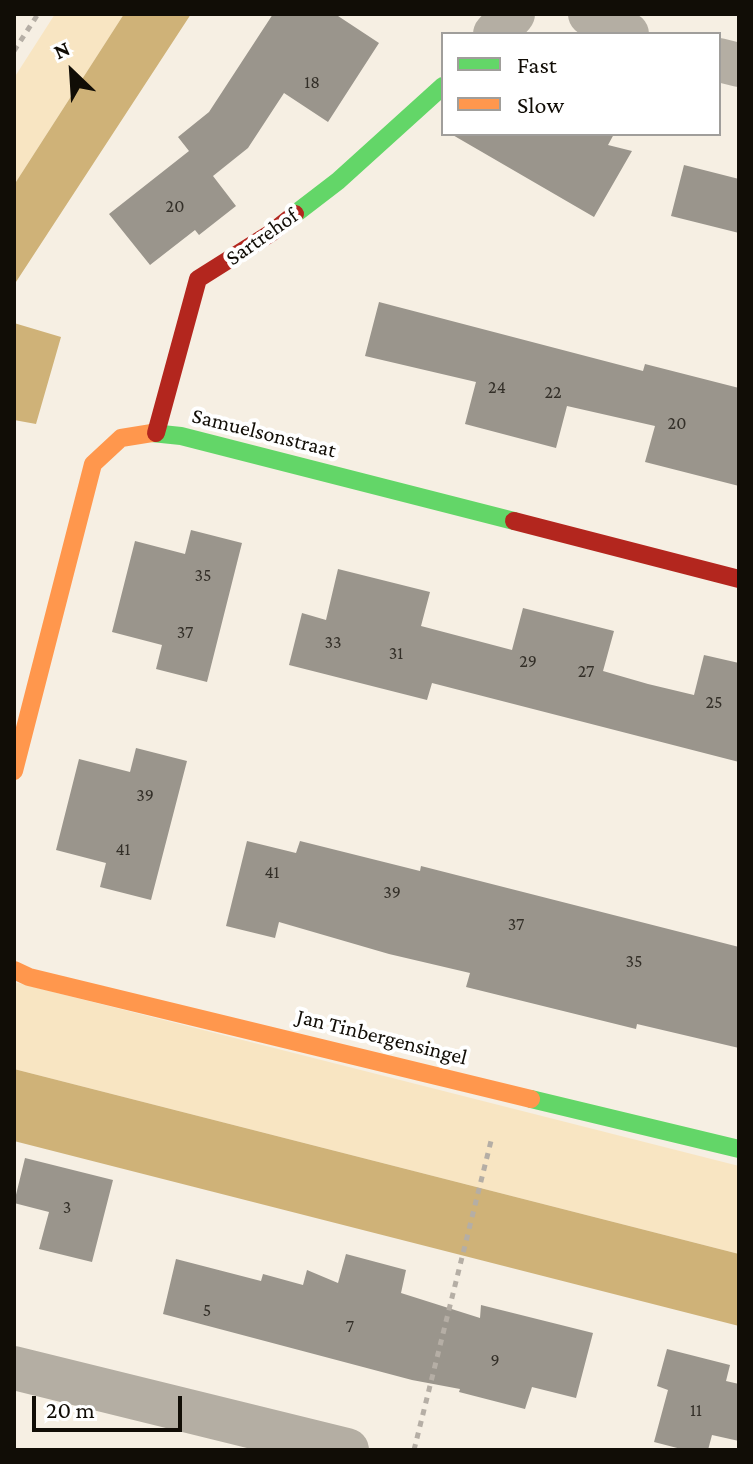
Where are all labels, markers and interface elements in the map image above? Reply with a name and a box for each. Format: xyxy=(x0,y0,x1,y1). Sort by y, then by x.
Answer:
north arrow xyxy=(32,32,112,112)
legend xyxy=(441,32,721,136)
text: N xyxy=(50,35,74,64)
text: Fast xyxy=(517,51,557,78)
house number: 18 xyxy=(304,71,320,93)
text: Slow xyxy=(517,91,564,118)
house number: 20 xyxy=(166,195,184,217)
street label: Sartrehof xyxy=(221,203,303,271)
house number: 24 xyxy=(488,376,506,398)
house number: 22 xyxy=(544,381,562,403)
street label: Samuelsonstraat xyxy=(189,402,339,464)
house number: 20 xyxy=(668,412,686,434)
house number: 35 xyxy=(194,564,212,586)
house number: 37 xyxy=(177,621,193,643)
house number: 33 xyxy=(325,631,341,653)
house number: 31 xyxy=(389,642,403,664)
house number: 29 xyxy=(519,650,537,672)
house number: 27 xyxy=(578,660,594,682)
house number: 25 xyxy=(705,691,723,713)
house number: 39 xyxy=(136,784,154,806)
house number: 41 xyxy=(115,838,131,860)
house number: 41 xyxy=(264,861,280,883)
house number: 39 xyxy=(383,881,401,903)
house number: 37 xyxy=(508,913,524,935)
house number: 35 xyxy=(625,950,643,972)
street label: Jan Tinbergensingel xyxy=(294,1003,470,1071)
house number: 3 xyxy=(63,1196,71,1218)
house number: 5 xyxy=(203,1299,211,1321)
house number: 7 xyxy=(346,1315,354,1337)
house number: 9 xyxy=(490,1349,500,1371)
scale bar xyxy=(36,1380,186,1430)
text: 20 m xyxy=(46,1396,95,1423)
house number: 11 xyxy=(690,1399,702,1421)

